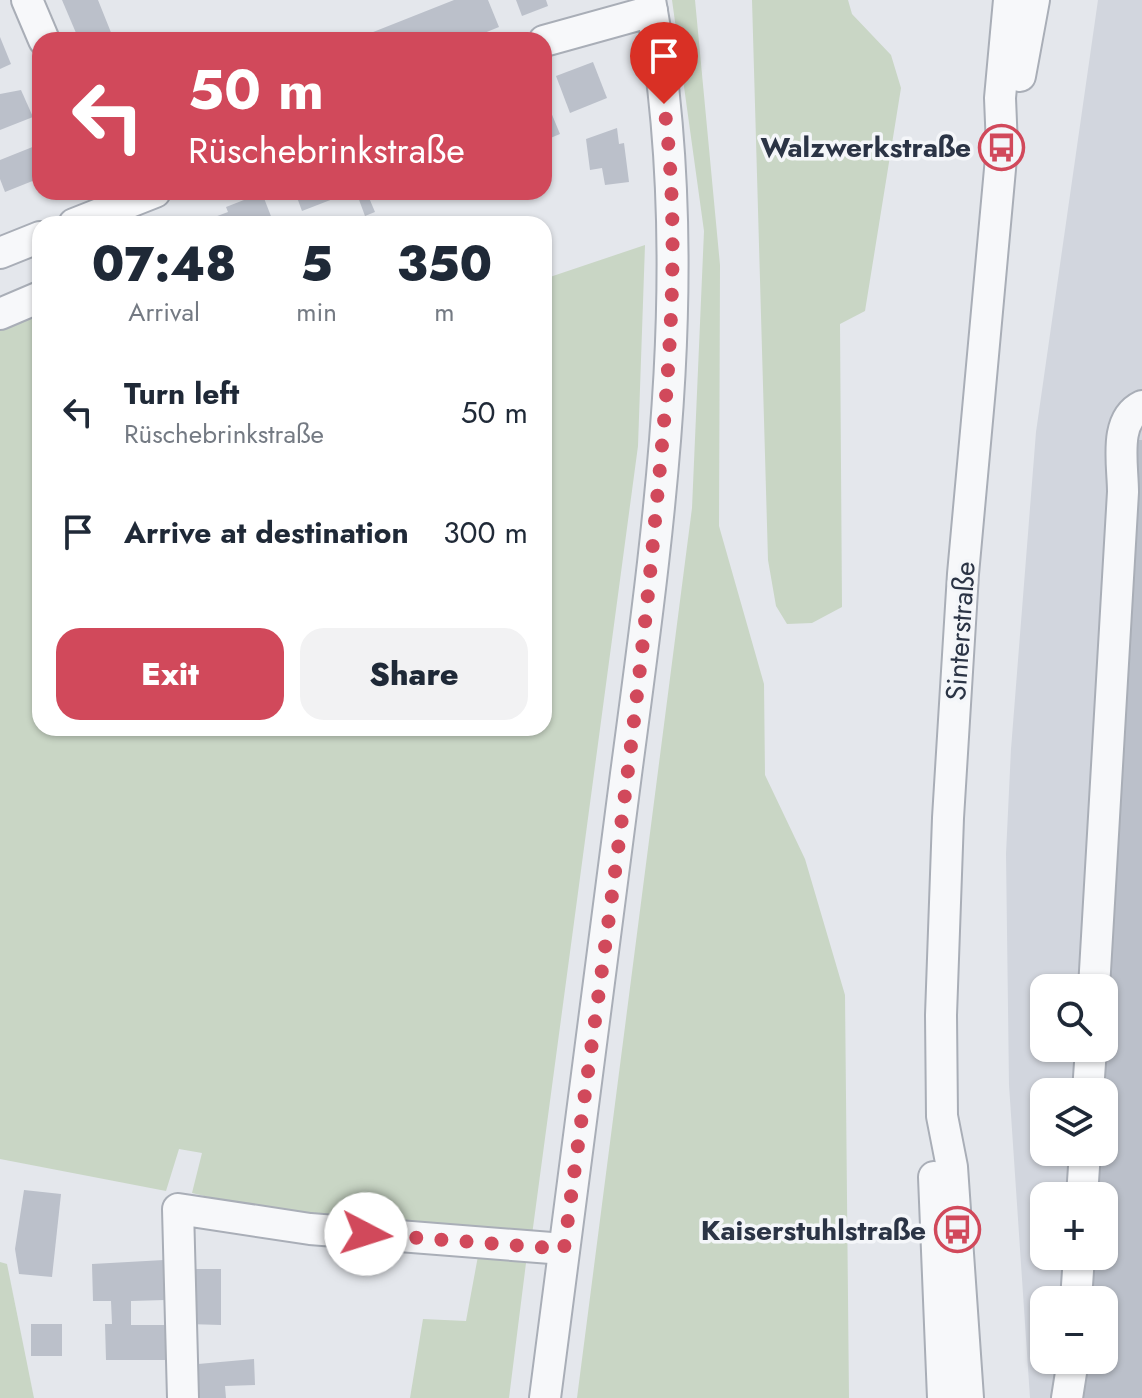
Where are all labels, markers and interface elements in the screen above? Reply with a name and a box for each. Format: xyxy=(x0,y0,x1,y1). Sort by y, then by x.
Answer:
pin xyxy=(630,22,698,104)
icon: arrive xyxy=(642,34,686,78)
text: 50 m xyxy=(188,49,324,130)
icon: left xyxy=(56,64,160,168)
bus stop icon: Walzwerkstraße xyxy=(978,123,1026,171)
text: Rüschebrinkstraße xyxy=(188,124,465,176)
place label: Walzwerkstraße xyxy=(760,127,971,168)
text: 07:48 xyxy=(92,230,237,299)
text: 5 xyxy=(301,230,333,299)
text: 350 xyxy=(397,230,492,299)
text: Arrival xyxy=(128,293,200,331)
text: min xyxy=(296,293,337,331)
text: m xyxy=(434,293,455,331)
text: Turn left xyxy=(124,372,239,415)
icon: left xyxy=(56,390,100,434)
text: 50 m xyxy=(461,391,528,434)
text: Rüschebrinkstraße xyxy=(124,415,324,453)
icon: arrive xyxy=(56,510,100,554)
text: Arrive at destination xyxy=(124,511,409,554)
text: 300 m xyxy=(443,511,528,554)
street label: Sinterstraße xyxy=(935,560,986,702)
button: Exit xyxy=(56,628,284,720)
button: Share xyxy=(300,628,528,720)
map controls xyxy=(1030,974,1118,1374)
button: search xyxy=(1030,974,1118,1062)
button: layers xyxy=(1030,1078,1118,1166)
button: + xyxy=(1030,1182,1118,1270)
position arrow xyxy=(324,1192,408,1276)
bus stop icon: Kaiserstuhlstraße xyxy=(933,1206,981,1254)
place label: Kaiserstuhlstraße xyxy=(701,1210,926,1251)
button: − xyxy=(1030,1286,1118,1374)

